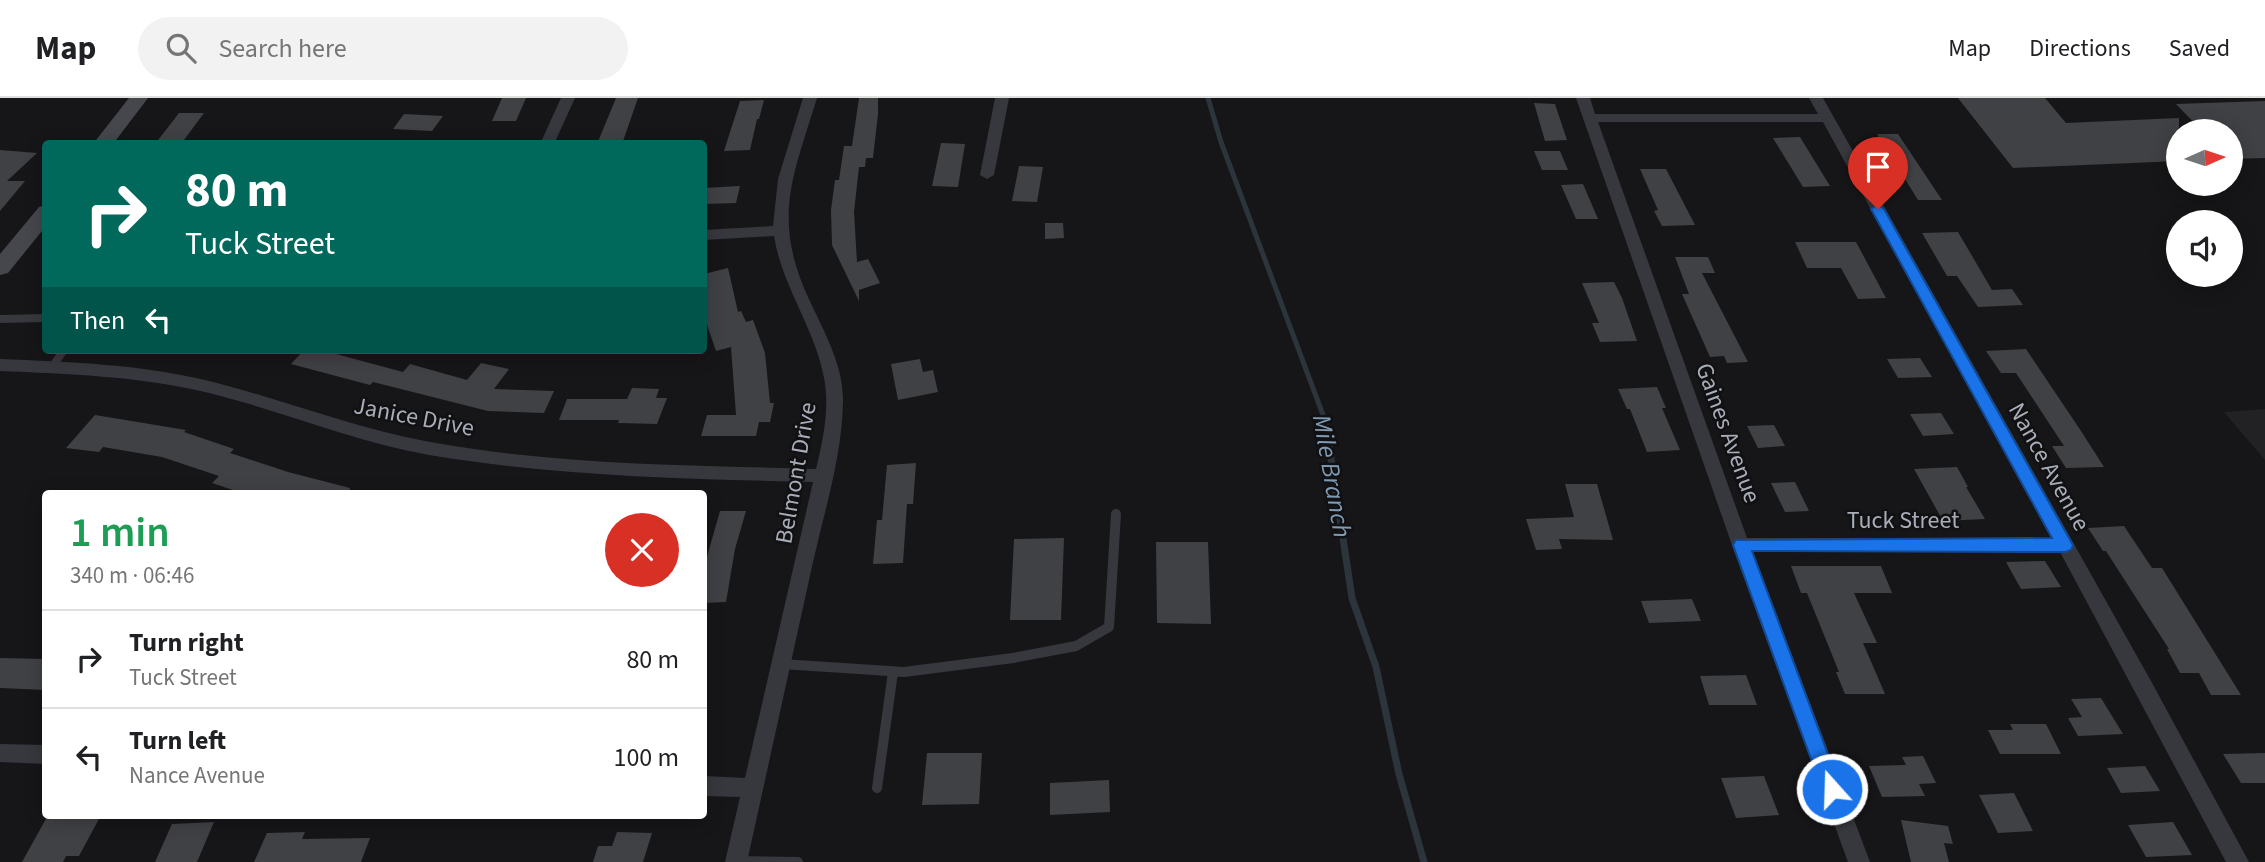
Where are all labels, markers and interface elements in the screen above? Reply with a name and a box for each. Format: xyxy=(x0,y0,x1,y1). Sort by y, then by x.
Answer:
search box xyxy=(138,17,628,80)
text: Map xyxy=(35,25,96,72)
icon: search xyxy=(162,29,200,67)
text: Search here xyxy=(218,30,347,67)
text: Map xyxy=(1948,31,1991,66)
text: Directions xyxy=(2029,31,2131,66)
text: Saved xyxy=(2169,31,2230,66)
north arrow xyxy=(2166,119,2244,196)
map controls xyxy=(2166,119,2243,287)
pin xyxy=(1848,137,1908,209)
icon: arrive xyxy=(1859,148,1897,186)
text: 80 m xyxy=(185,156,289,226)
icon: right xyxy=(70,168,161,259)
button: sound xyxy=(2166,210,2243,287)
text: Tuck Street xyxy=(185,221,335,267)
icon: left xyxy=(139,301,177,339)
text: Then xyxy=(70,302,125,339)
street label: Gaines Avenue xyxy=(1686,358,1770,508)
street label: Janice Drive xyxy=(351,388,477,446)
street label: Nance Avenue xyxy=(1999,396,2099,538)
street label: Belmont Drive xyxy=(766,399,826,547)
water label: Mile Branch xyxy=(1303,411,1361,541)
text: 1 min xyxy=(70,503,170,563)
street label: Tuck Street xyxy=(1847,503,1959,538)
button: close xyxy=(605,513,679,587)
text: 340 m · 06:46 xyxy=(70,559,194,592)
text: Turn right xyxy=(129,624,244,661)
icon: right xyxy=(70,640,108,678)
text: 80 m xyxy=(626,641,679,678)
text: Tuck Street xyxy=(129,661,237,694)
text: Turn left xyxy=(129,722,226,759)
icon: left xyxy=(70,738,108,776)
text: 100 m xyxy=(613,739,679,776)
position arrow xyxy=(1795,752,1869,826)
text: Nance Avenue xyxy=(129,759,265,792)

